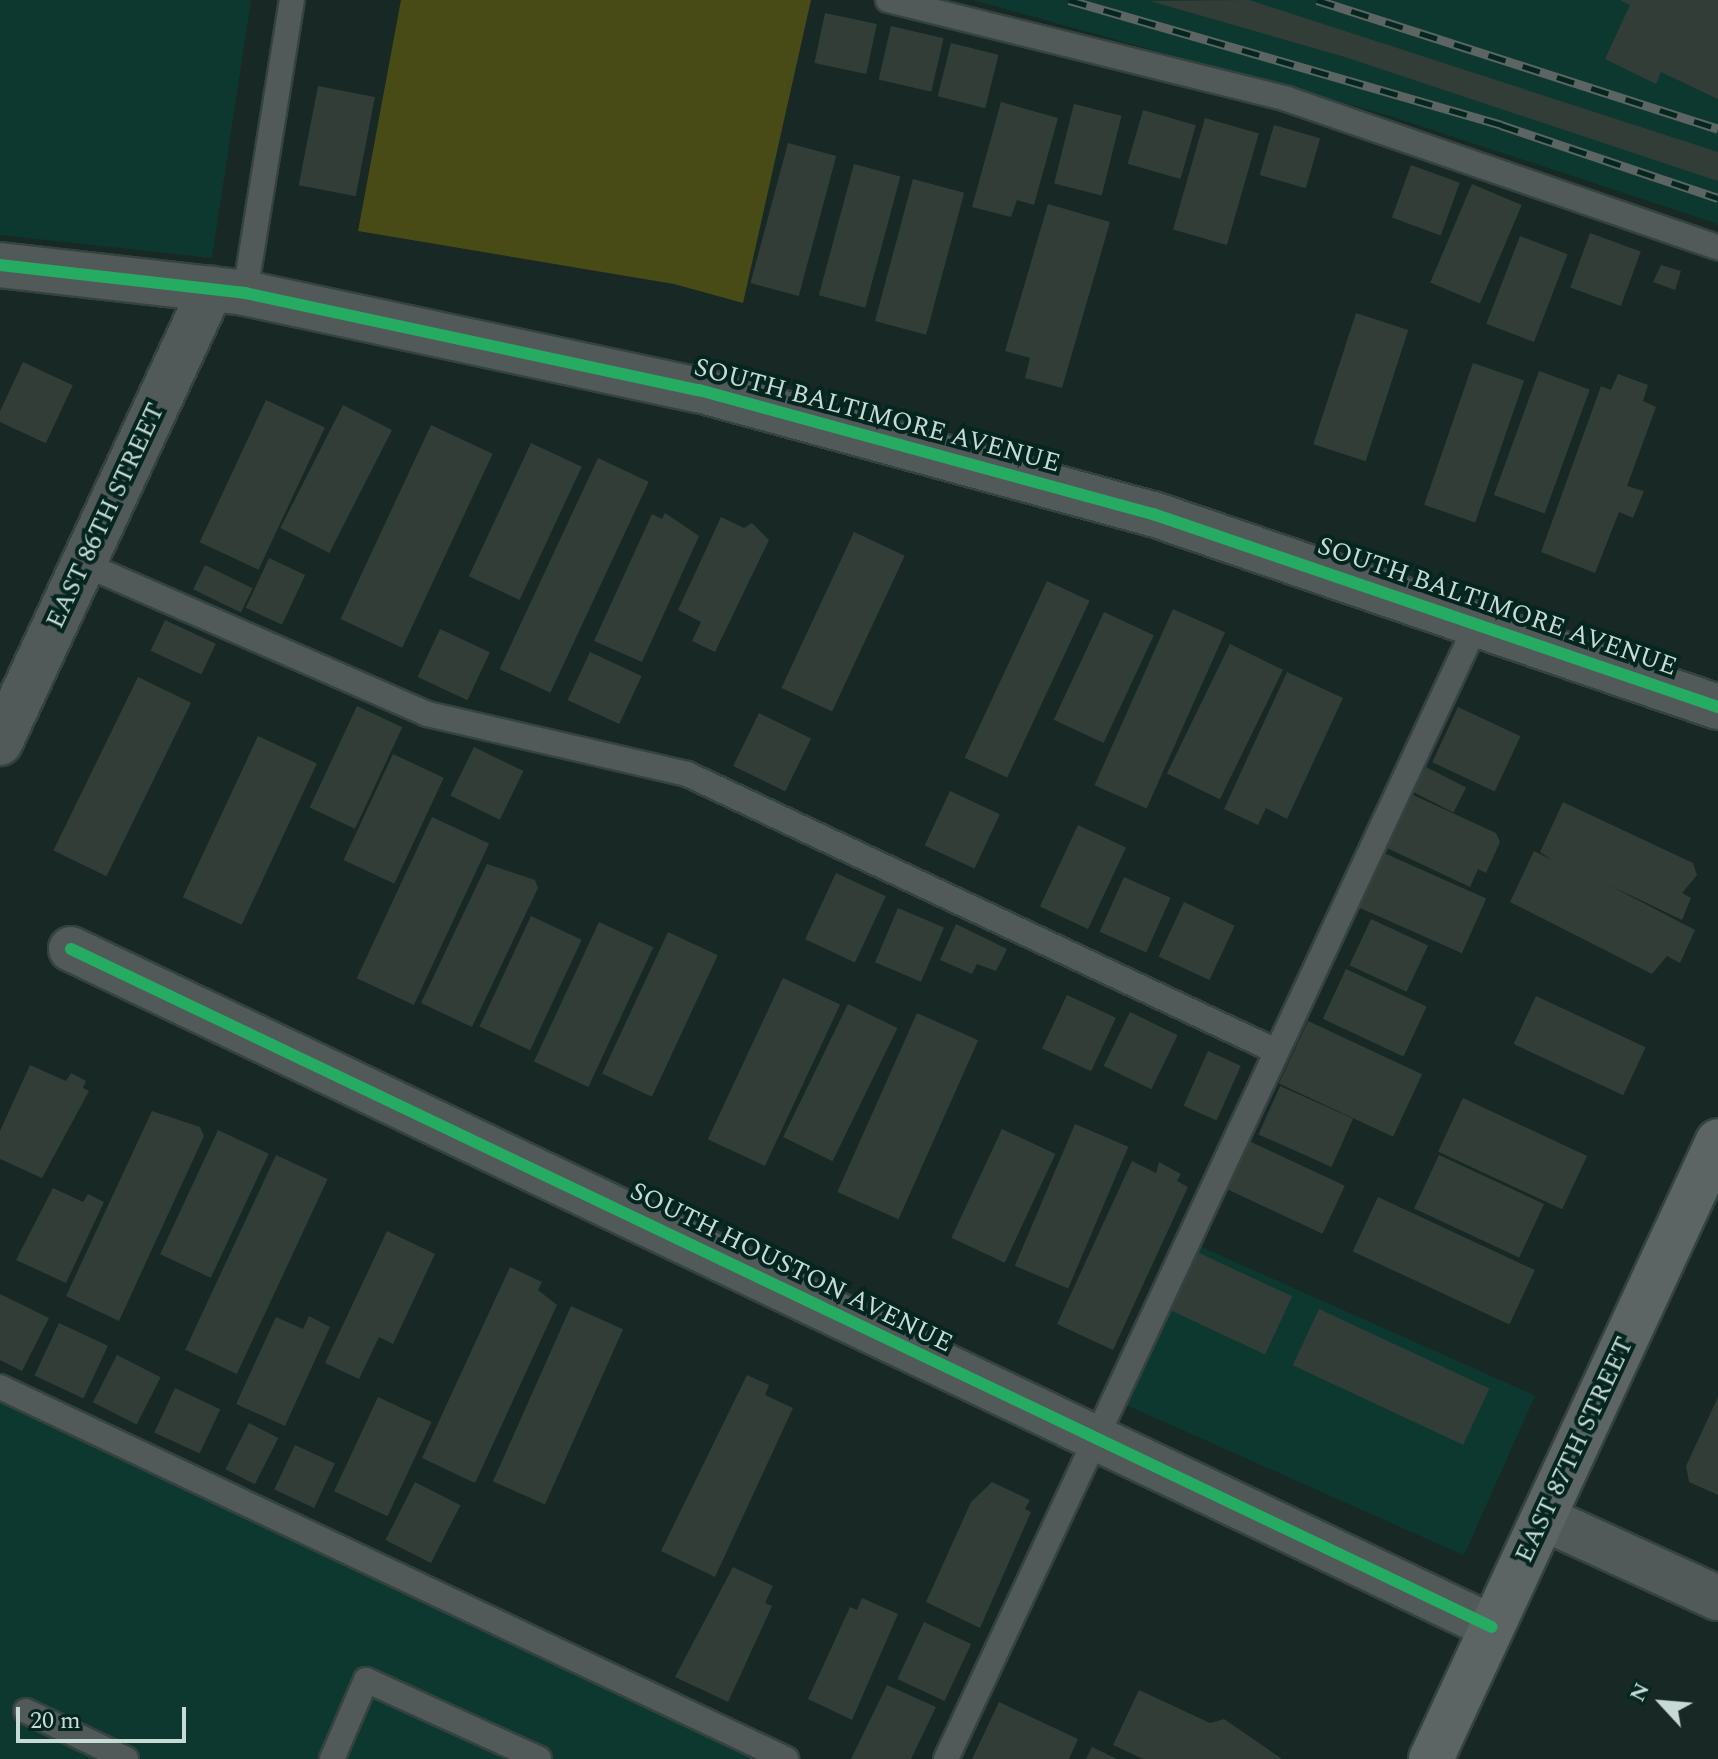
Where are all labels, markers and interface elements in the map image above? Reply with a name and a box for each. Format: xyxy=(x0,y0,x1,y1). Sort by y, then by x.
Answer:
street label: SOUTH BALTIMORE AVENUE xyxy=(690,352,1064,480)
street label: EAST 86TH STREET xyxy=(40,398,172,634)
street label: SOUTH BALTIMORE AVENUE xyxy=(1313,531,1681,683)
street label: SOUTH HOUSTON AVENUE xyxy=(625,1176,957,1360)
street label: EAST 87TH STREET xyxy=(1509,1332,1641,1568)
north arrow xyxy=(1622,1663,1702,1743)
text: N xyxy=(1621,1677,1659,1708)
scale bar xyxy=(20,1691,190,1741)
text: 20 m xyxy=(30,1703,81,1739)

